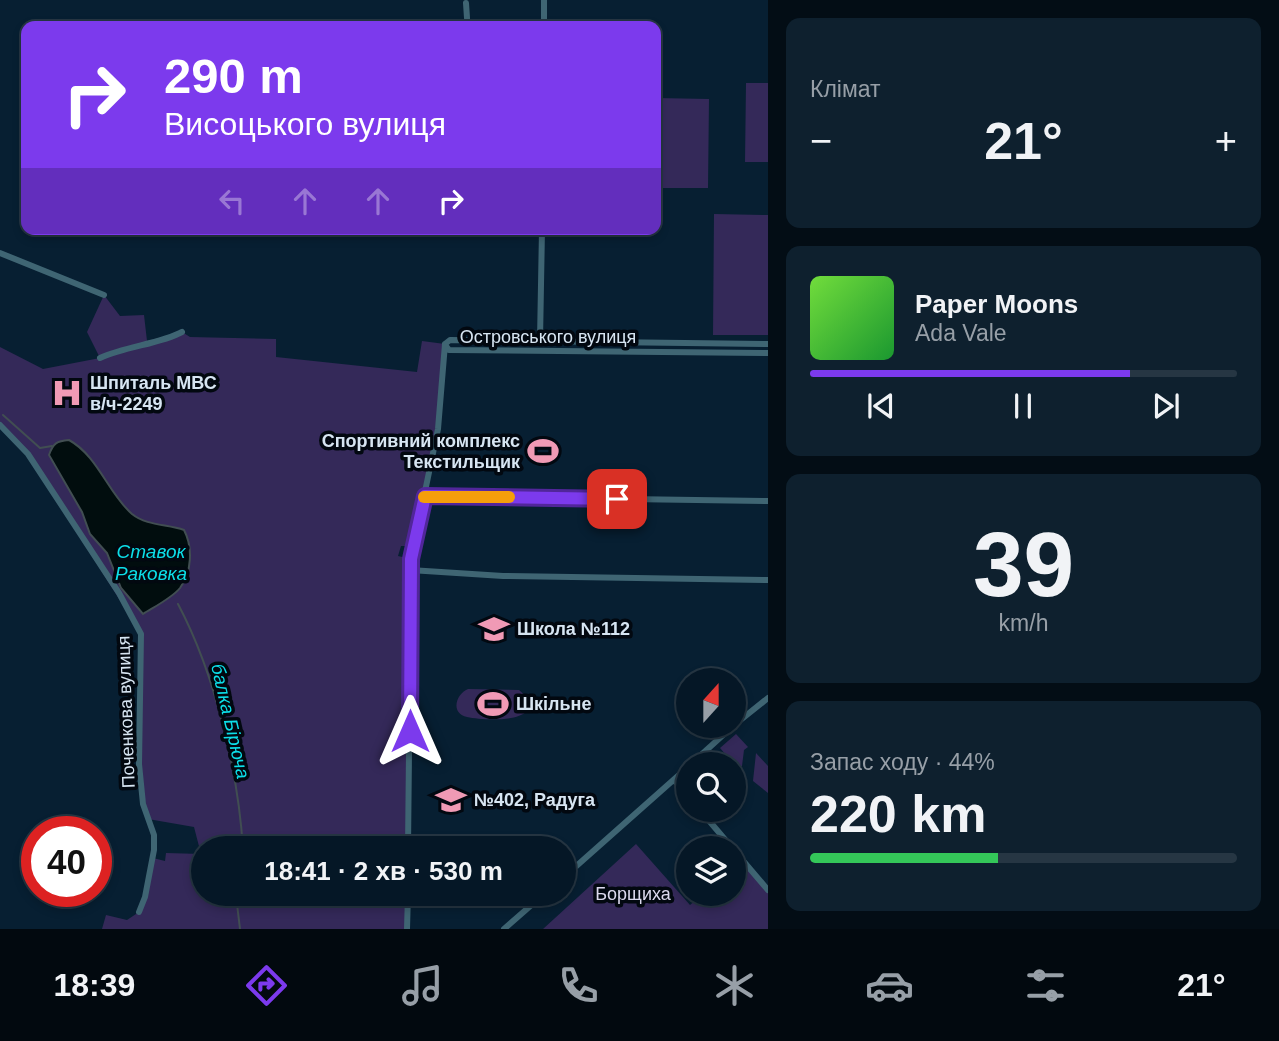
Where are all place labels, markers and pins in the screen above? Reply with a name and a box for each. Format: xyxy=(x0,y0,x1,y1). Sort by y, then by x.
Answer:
place label: Шпиталь МВС в/ч-2249 xyxy=(90,373,217,414)
hospital icon: Шпиталь МВС в/ч-2249 xyxy=(50,376,84,410)
place label: Спортивний комплекс Текстильщик xyxy=(322,431,521,472)
sports icon: Спортивний комплекс Текстильщик xyxy=(526,434,560,468)
pin xyxy=(587,469,647,529)
school or university icon: Школа №112 xyxy=(477,612,511,646)
place label: Школа №112 xyxy=(517,619,630,639)
sports icon: Шкільне xyxy=(476,687,510,721)
place label: Шкільне xyxy=(516,694,591,714)
school or university icon: №402, Радуга xyxy=(434,783,468,817)
place label: №402, Радуга xyxy=(474,790,596,810)

